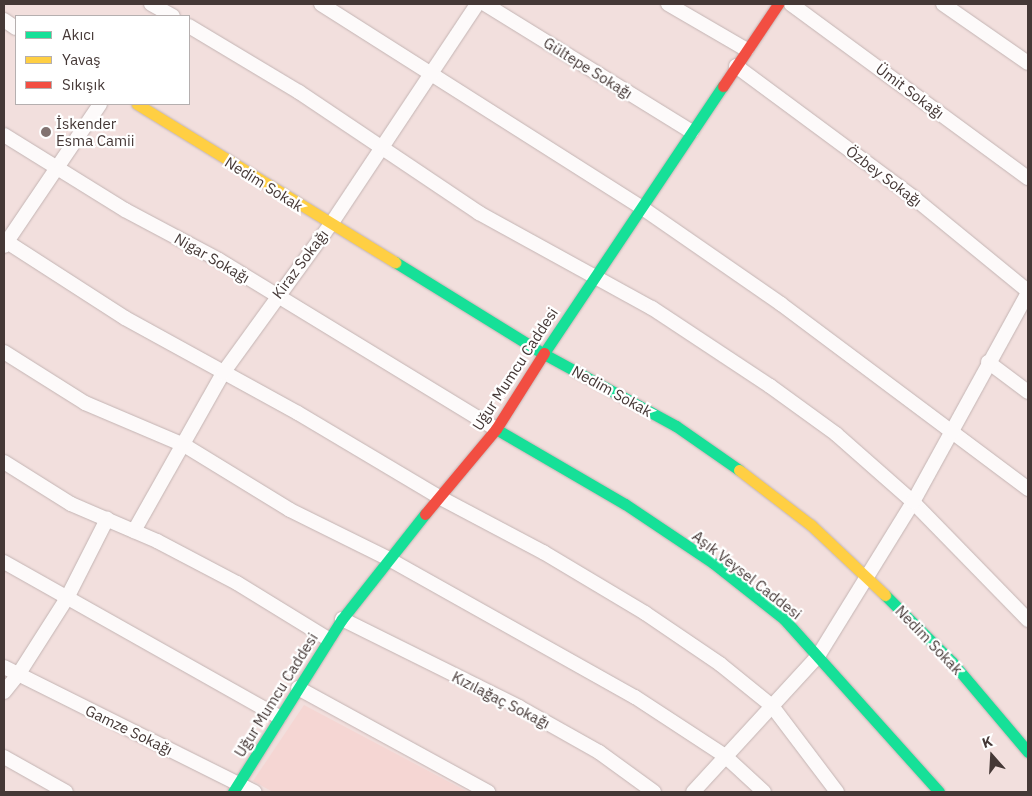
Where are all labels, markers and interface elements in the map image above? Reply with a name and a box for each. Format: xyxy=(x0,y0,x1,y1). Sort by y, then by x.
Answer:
legend xyxy=(15,15,190,105)
text: Akıcı xyxy=(62,25,95,44)
street label: Gültepe Sokağı xyxy=(540,33,636,103)
text: Yavaş xyxy=(62,50,101,69)
street label: Ümit Sokağı xyxy=(872,60,948,122)
text: Sıkışık xyxy=(62,75,105,94)
place label: İskender Esma Camii xyxy=(56,114,135,149)
marker: İskender Esma Camii xyxy=(40,126,52,138)
street label: Özbey Sokağı xyxy=(843,142,925,210)
street label: Nedim Sokak xyxy=(222,153,306,215)
street label: Kiraz Sokağı xyxy=(268,226,332,302)
street label: Nigar Sokağı xyxy=(171,229,253,287)
street label: Uğur Mumcu Caddesi xyxy=(469,304,561,434)
street label: Nedim Sokak xyxy=(569,362,655,420)
street label: Aşık Veysel Caddesi xyxy=(689,527,805,623)
street label: Nedim Sokak xyxy=(892,602,966,678)
street label: Uğur Mumcu Caddesi xyxy=(231,630,321,760)
street label: Kızılağaç Sokağı xyxy=(449,668,553,732)
street label: Gamze Sokağı xyxy=(82,701,176,759)
north arrow xyxy=(967,731,1017,781)
text: K xyxy=(980,732,995,752)

